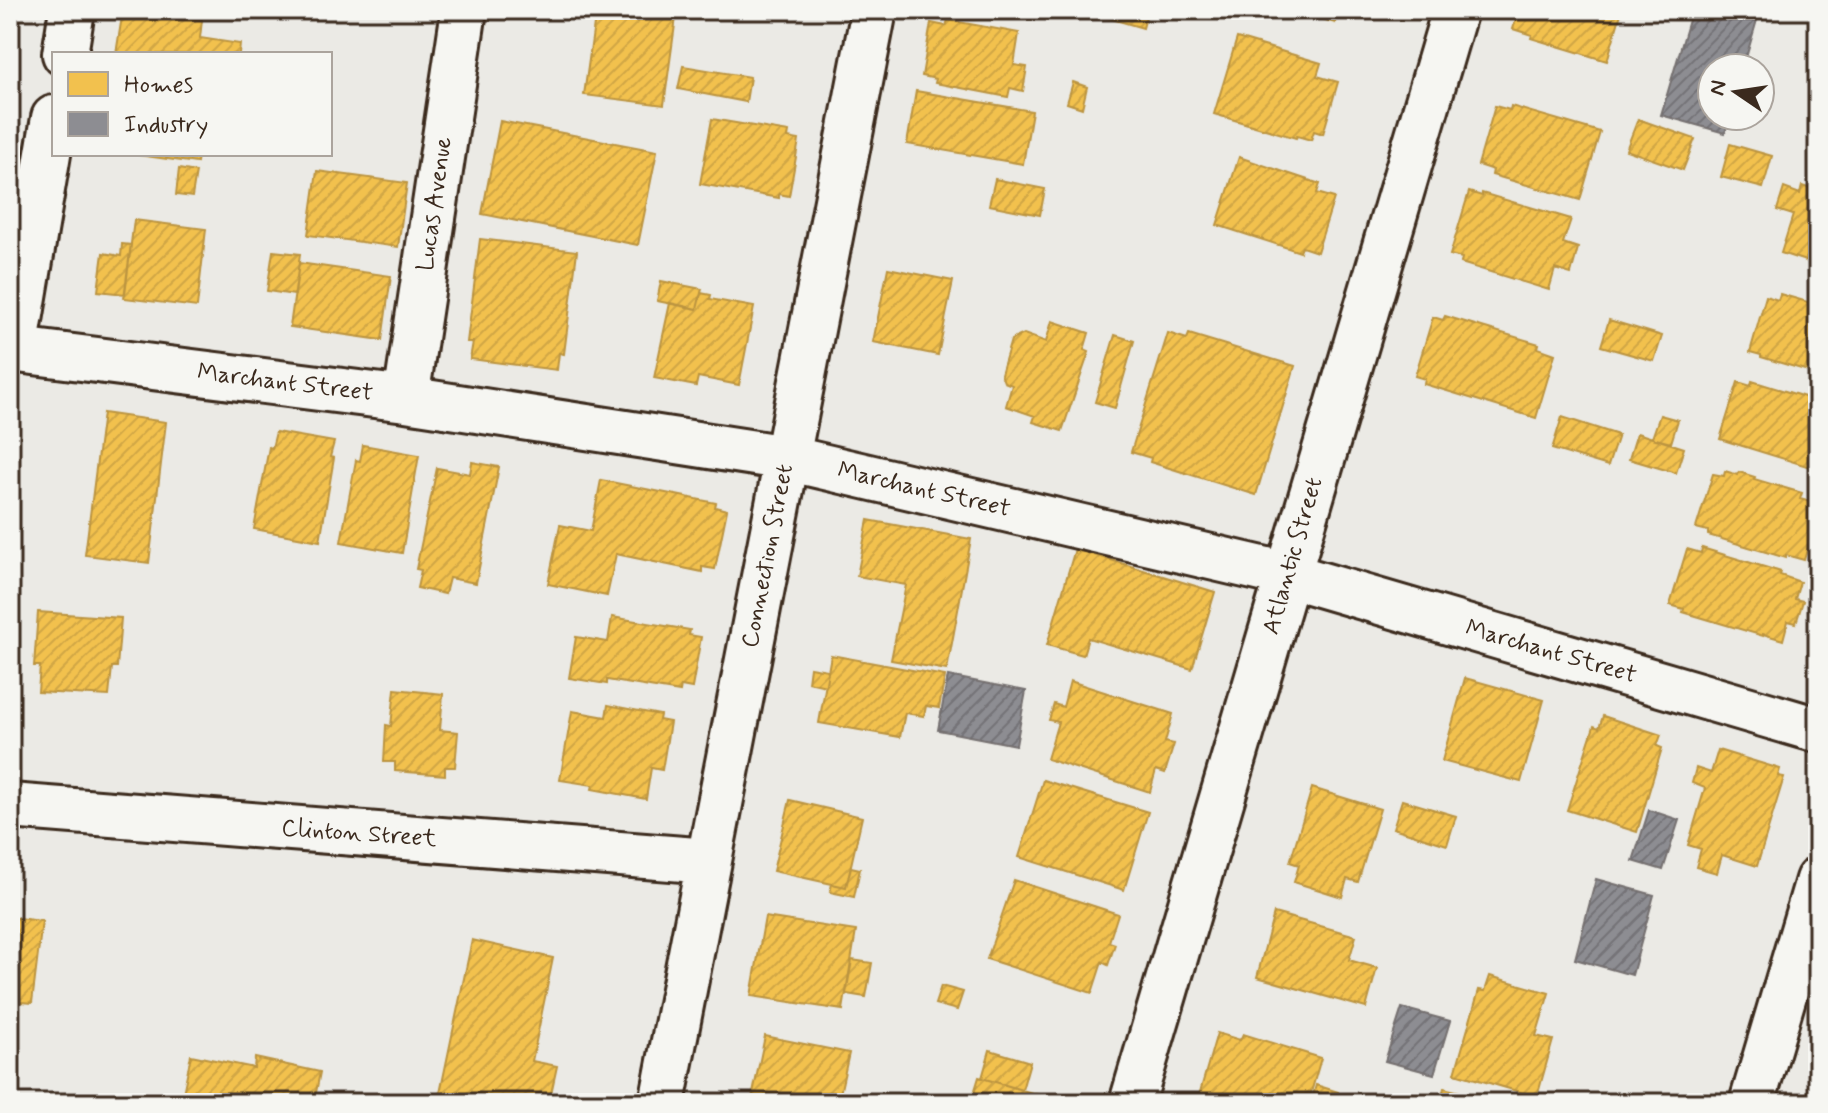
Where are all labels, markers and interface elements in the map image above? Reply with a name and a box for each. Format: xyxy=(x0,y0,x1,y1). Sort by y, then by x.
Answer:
legend xyxy=(52,52,332,156)
north arrow xyxy=(1696,52,1776,132)
text: Homes xyxy=(124,70,193,101)
text: N xyxy=(1703,78,1734,98)
text: Industry xyxy=(124,110,208,141)
street label: Lucas Avenue xyxy=(410,135,460,273)
street label: Marchant Street xyxy=(195,357,375,409)
street label: Marchant Street xyxy=(834,455,1014,525)
street label: Connection Street xyxy=(735,461,801,650)
street label: Atlantic Street xyxy=(1256,474,1330,638)
street label: Marchant Street xyxy=(1462,613,1640,691)
street label: Clinton Street xyxy=(280,813,438,855)

